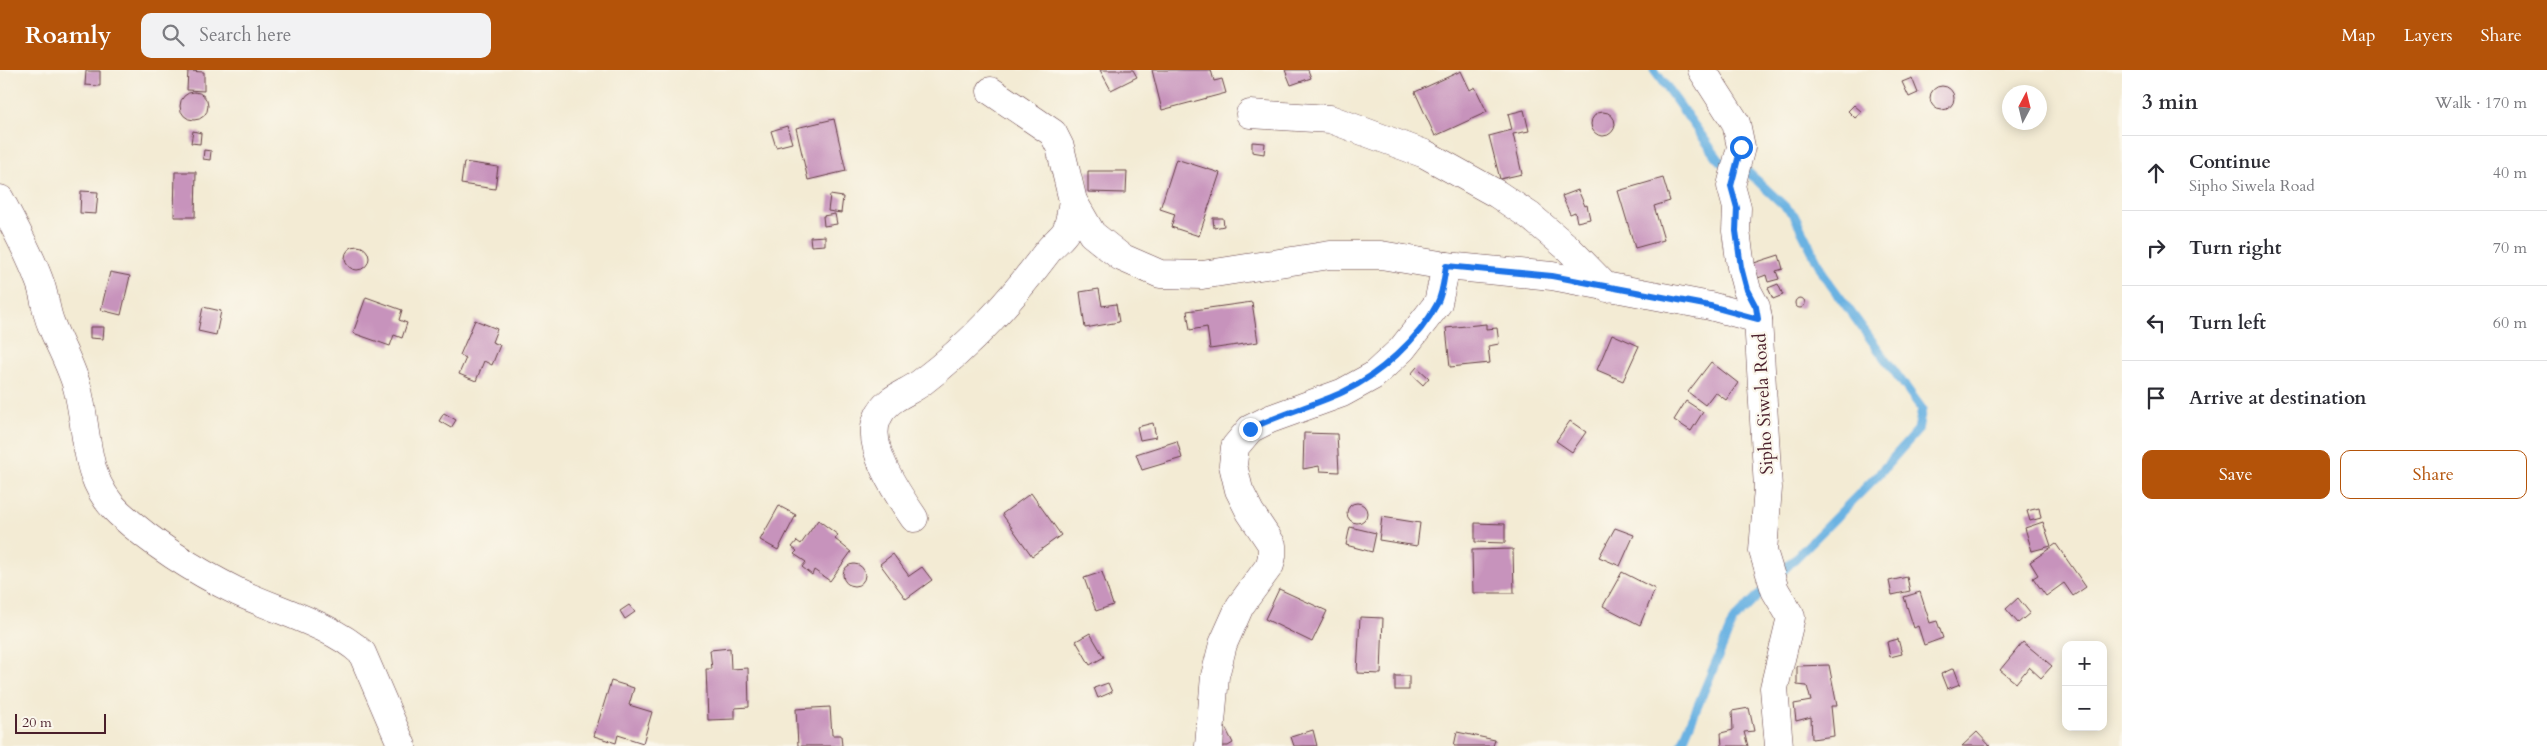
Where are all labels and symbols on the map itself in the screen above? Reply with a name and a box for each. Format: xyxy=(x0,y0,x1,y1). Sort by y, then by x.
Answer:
north arrow xyxy=(2002,85,2047,130)
route start xyxy=(1730,136,1753,159)
street label: Sipho Siwela Road xyxy=(1747,332,1780,475)
route end xyxy=(1239,418,1262,441)
scale bar xyxy=(15,711,106,734)

